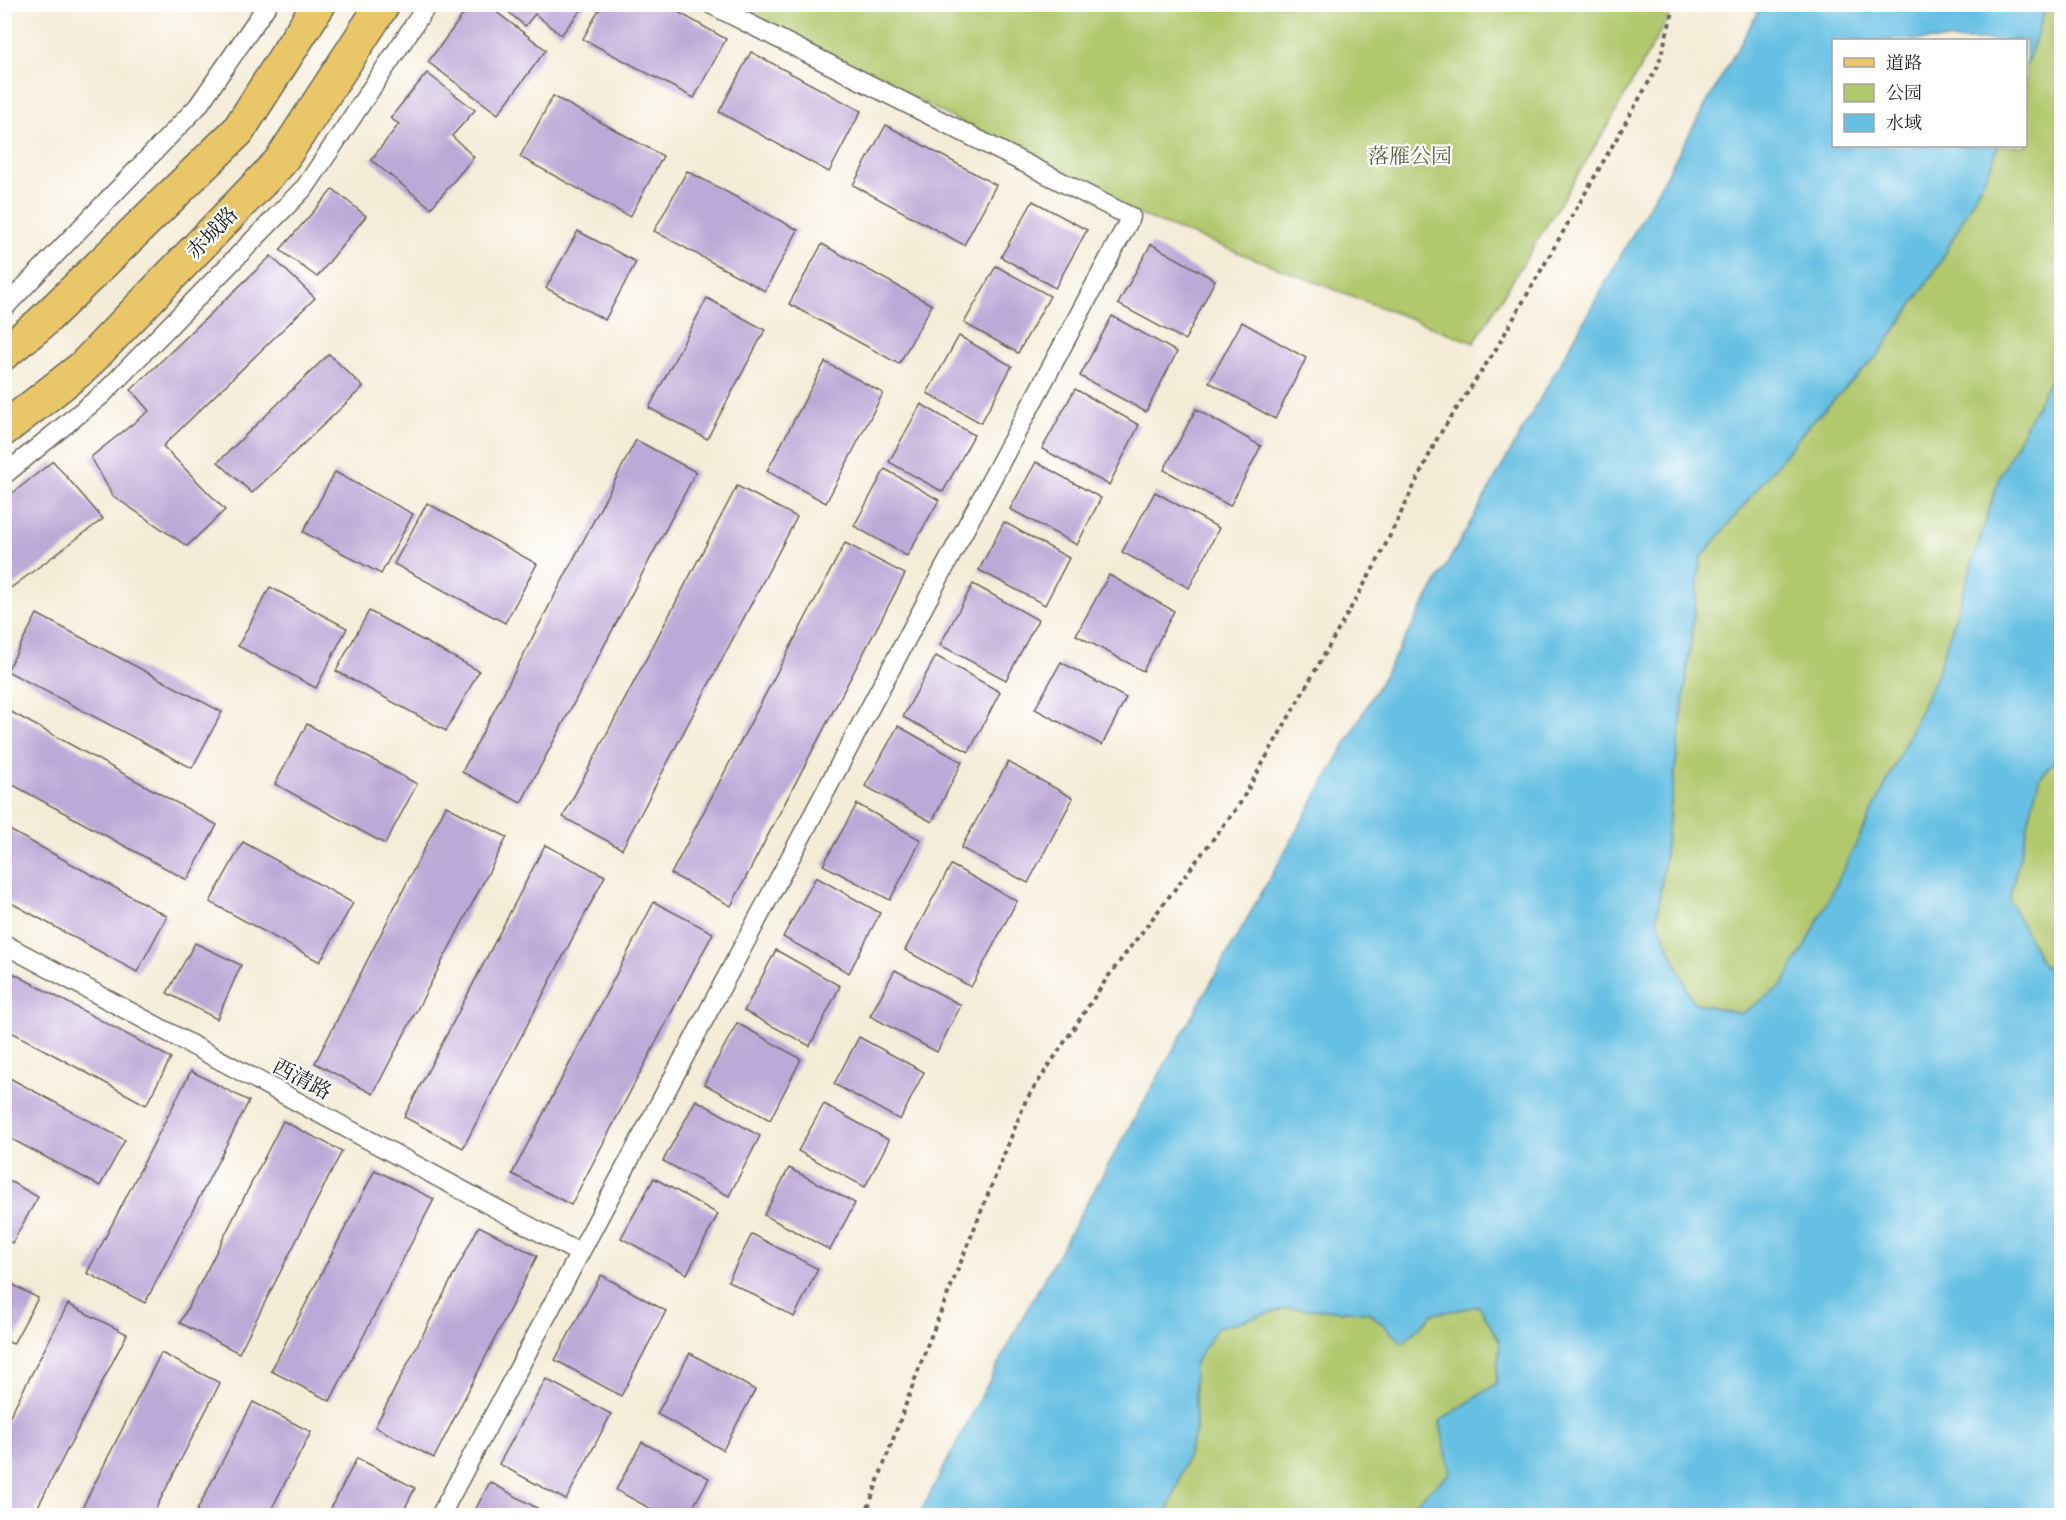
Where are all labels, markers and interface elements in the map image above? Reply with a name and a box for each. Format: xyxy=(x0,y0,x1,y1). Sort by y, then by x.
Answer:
legend xyxy=(1832,39,2027,147)
text: 道路 xyxy=(1886,53,1922,73)
text: 公园 xyxy=(1886,84,1922,103)
text: 水域 xyxy=(1886,113,1922,133)
park label: 落雁公园 xyxy=(1368,145,1452,168)
street label: 赤城路 xyxy=(182,203,243,264)
street label: 西清路 xyxy=(269,1054,335,1104)

